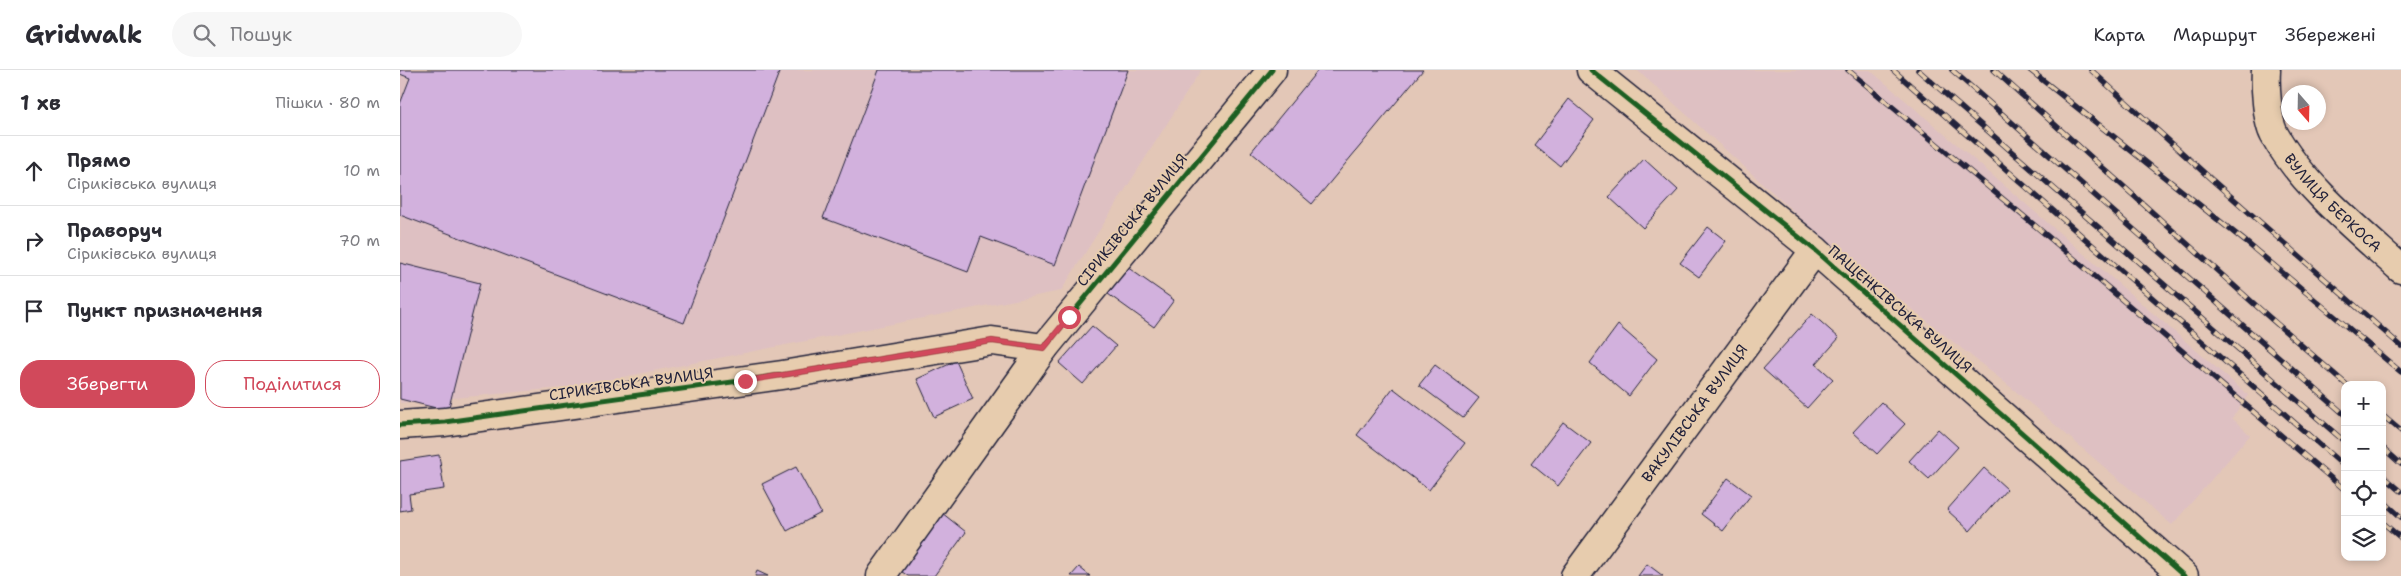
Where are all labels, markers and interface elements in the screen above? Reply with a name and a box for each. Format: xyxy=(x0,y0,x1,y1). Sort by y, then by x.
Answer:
search box xyxy=(172,12,522,57)
text: Gridwalk xyxy=(25,19,142,51)
icon: search xyxy=(190,21,218,49)
text: Пошук xyxy=(230,22,292,47)
text: Карта xyxy=(2093,23,2145,47)
text: Маршрут xyxy=(2173,23,2257,47)
text: Збережені xyxy=(2285,23,2376,47)
north arrow xyxy=(2281,85,2326,130)
text: 1 хв xyxy=(20,89,61,117)
text: Пішки · 80 m xyxy=(275,92,380,113)
text: Прямо xyxy=(67,148,131,173)
street label: СІРИКІВСЬКА ВУЛИЦЯ xyxy=(1072,149,1192,291)
street label: ВУЛИЦЯ БЕРКОСА xyxy=(2280,150,2386,257)
icon: ahead xyxy=(20,157,48,185)
text: 10 m xyxy=(343,160,380,181)
text: Сіриківська вулиця xyxy=(67,173,217,194)
text: Праворуч xyxy=(67,218,162,243)
icon: right xyxy=(20,227,48,255)
text: 70 m xyxy=(339,230,380,251)
street label: ПАЩЕНКІВСЬКА ВУЛИЦЯ xyxy=(1824,241,1976,377)
text: Сіриківська вулиця xyxy=(67,243,217,264)
icon: arrive xyxy=(20,297,48,325)
text: Пункт призначення xyxy=(67,298,263,323)
route start xyxy=(1058,306,1081,329)
street label: ВАКУЛІВСЬКА ВУЛИЦЯ xyxy=(1637,340,1752,487)
button: Зберегти xyxy=(20,360,195,408)
button: Поділитися xyxy=(205,360,380,408)
street label: СІРИКІВСЬКА ВУЛИЦЯ xyxy=(548,363,714,405)
route end xyxy=(734,370,757,393)
map controls xyxy=(2341,381,2386,561)
button: + xyxy=(2341,381,2386,426)
button: − xyxy=(2341,426,2386,471)
button: locate xyxy=(2341,471,2386,516)
button: layers xyxy=(2341,516,2386,561)

